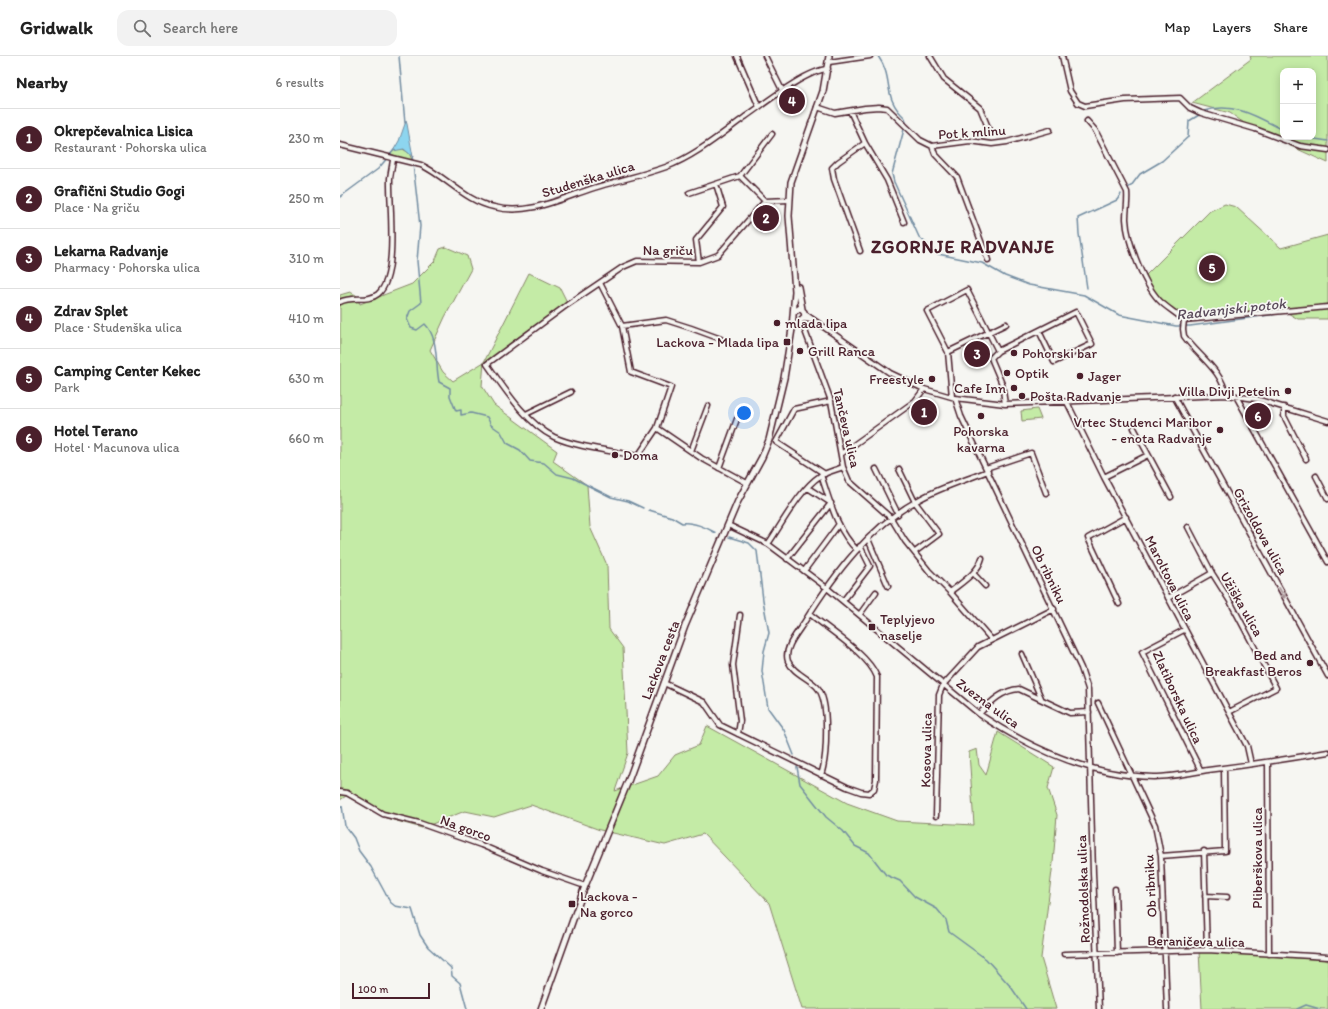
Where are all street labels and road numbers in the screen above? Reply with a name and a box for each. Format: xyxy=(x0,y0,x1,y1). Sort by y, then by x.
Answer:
street label: Pot k mlinu xyxy=(938,122,1007,143)
street label: Studenška ulica xyxy=(540,157,637,202)
street label: Na griču xyxy=(643,242,693,259)
street label: Tančeva ulica xyxy=(829,387,864,470)
street label: Grizoldova ulica xyxy=(1230,485,1292,578)
street label: Maroltova ulica xyxy=(1141,533,1199,624)
street label: Ob ribniku xyxy=(1027,542,1070,607)
street label: Užiška ulica xyxy=(1216,569,1267,640)
street label: Lackova cesta xyxy=(638,618,683,702)
street label: Zlatiborska ulica xyxy=(1149,648,1207,747)
street label: Zvezna ulica xyxy=(953,675,1023,732)
street label: Kosova ulica xyxy=(917,711,936,788)
street label: Pliberškova ulica xyxy=(1249,807,1266,909)
street label: Na gorco xyxy=(438,811,494,846)
street label: Rožnodolska ulica xyxy=(1073,834,1094,943)
street label: Ob ribniku xyxy=(1140,854,1161,918)
street label: Beraničeva ulica xyxy=(1147,932,1245,951)

